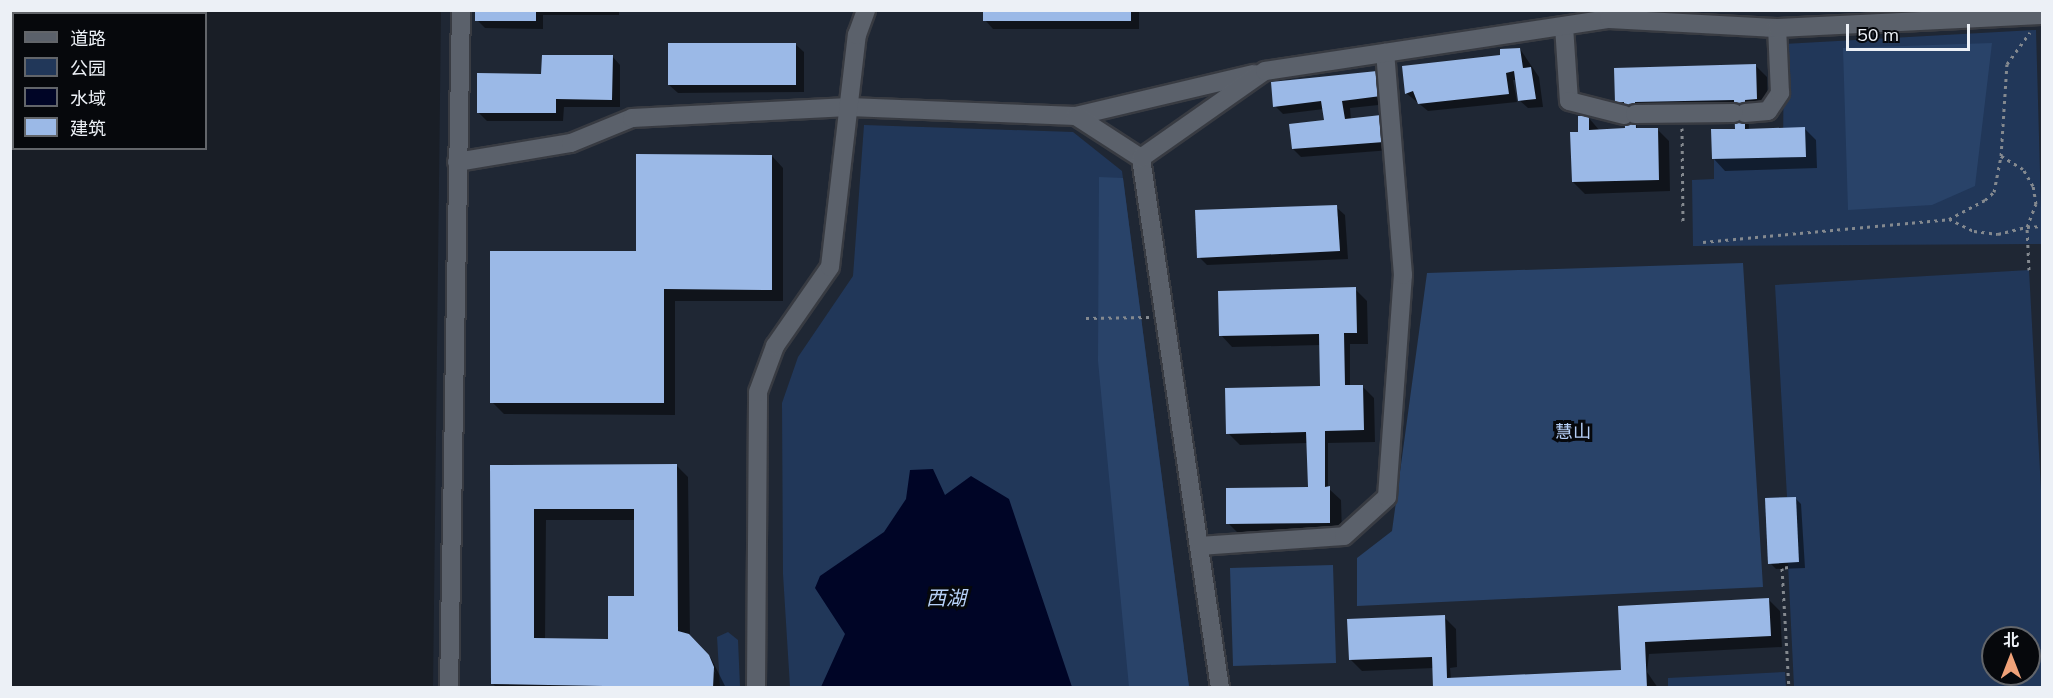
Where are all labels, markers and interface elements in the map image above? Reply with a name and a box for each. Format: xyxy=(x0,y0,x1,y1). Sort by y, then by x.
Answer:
legend xyxy=(12,12,207,150)
scale bar xyxy=(1849,12,1974,50)
text: 50 m xyxy=(1857,23,1899,46)
text: 道路 xyxy=(70,27,106,50)
text: 公园 xyxy=(70,57,106,80)
text: 水域 xyxy=(70,87,106,110)
text: 建筑 xyxy=(70,117,106,140)
park label: 慧山 xyxy=(1555,421,1591,443)
water label: 西湖 xyxy=(926,585,966,609)
north arrow xyxy=(1981,626,2041,686)
text: 北 xyxy=(2003,630,2019,650)

